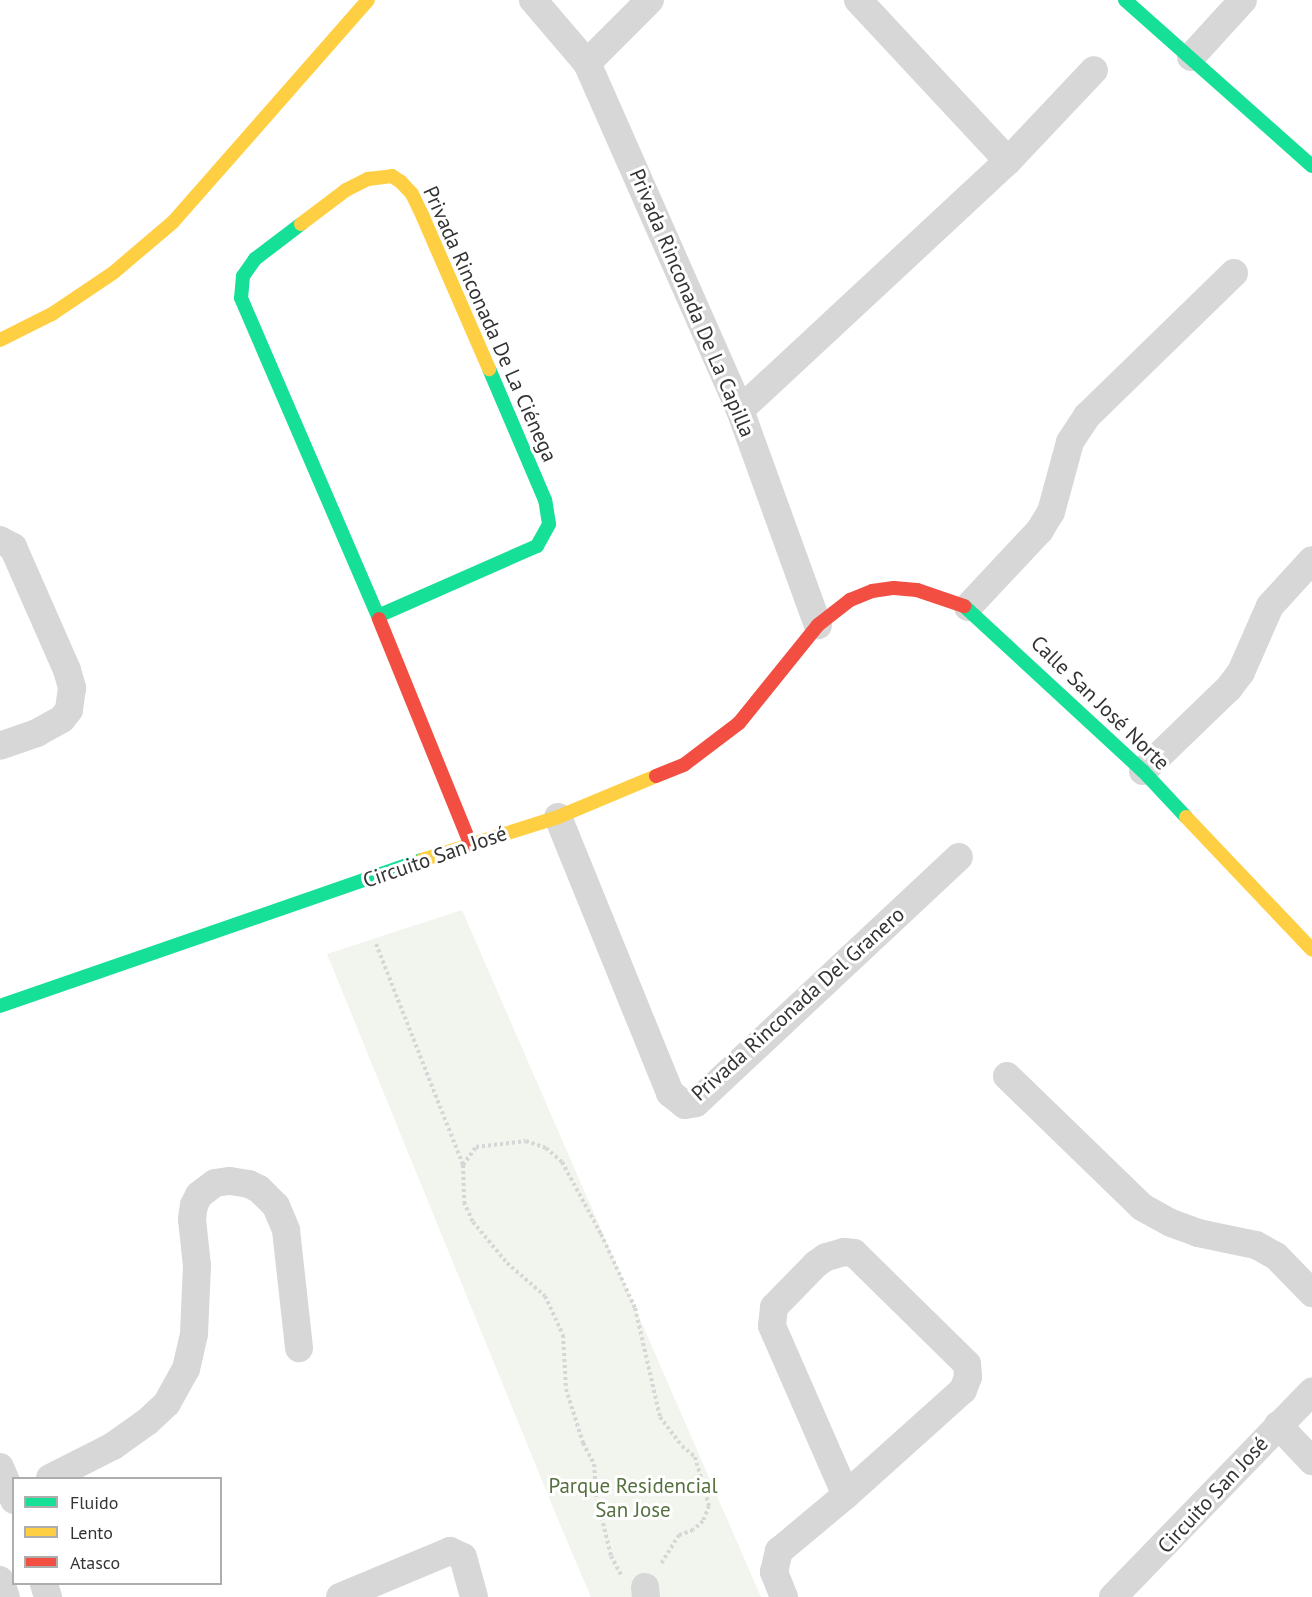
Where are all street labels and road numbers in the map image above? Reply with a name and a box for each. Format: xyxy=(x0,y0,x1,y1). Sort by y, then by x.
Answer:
street label: Privada Rinconada De La Capilla xyxy=(624,165,760,441)
street label: Privada Rinconada De La Ciénega xyxy=(418,182,562,466)
street label: Calle San José Norte xyxy=(1026,631,1174,775)
street label: Circuito San José xyxy=(360,821,510,893)
street label: Privada Rinconada Del Granero xyxy=(686,902,910,1106)
street label: Circuito San José xyxy=(1152,1431,1274,1559)

